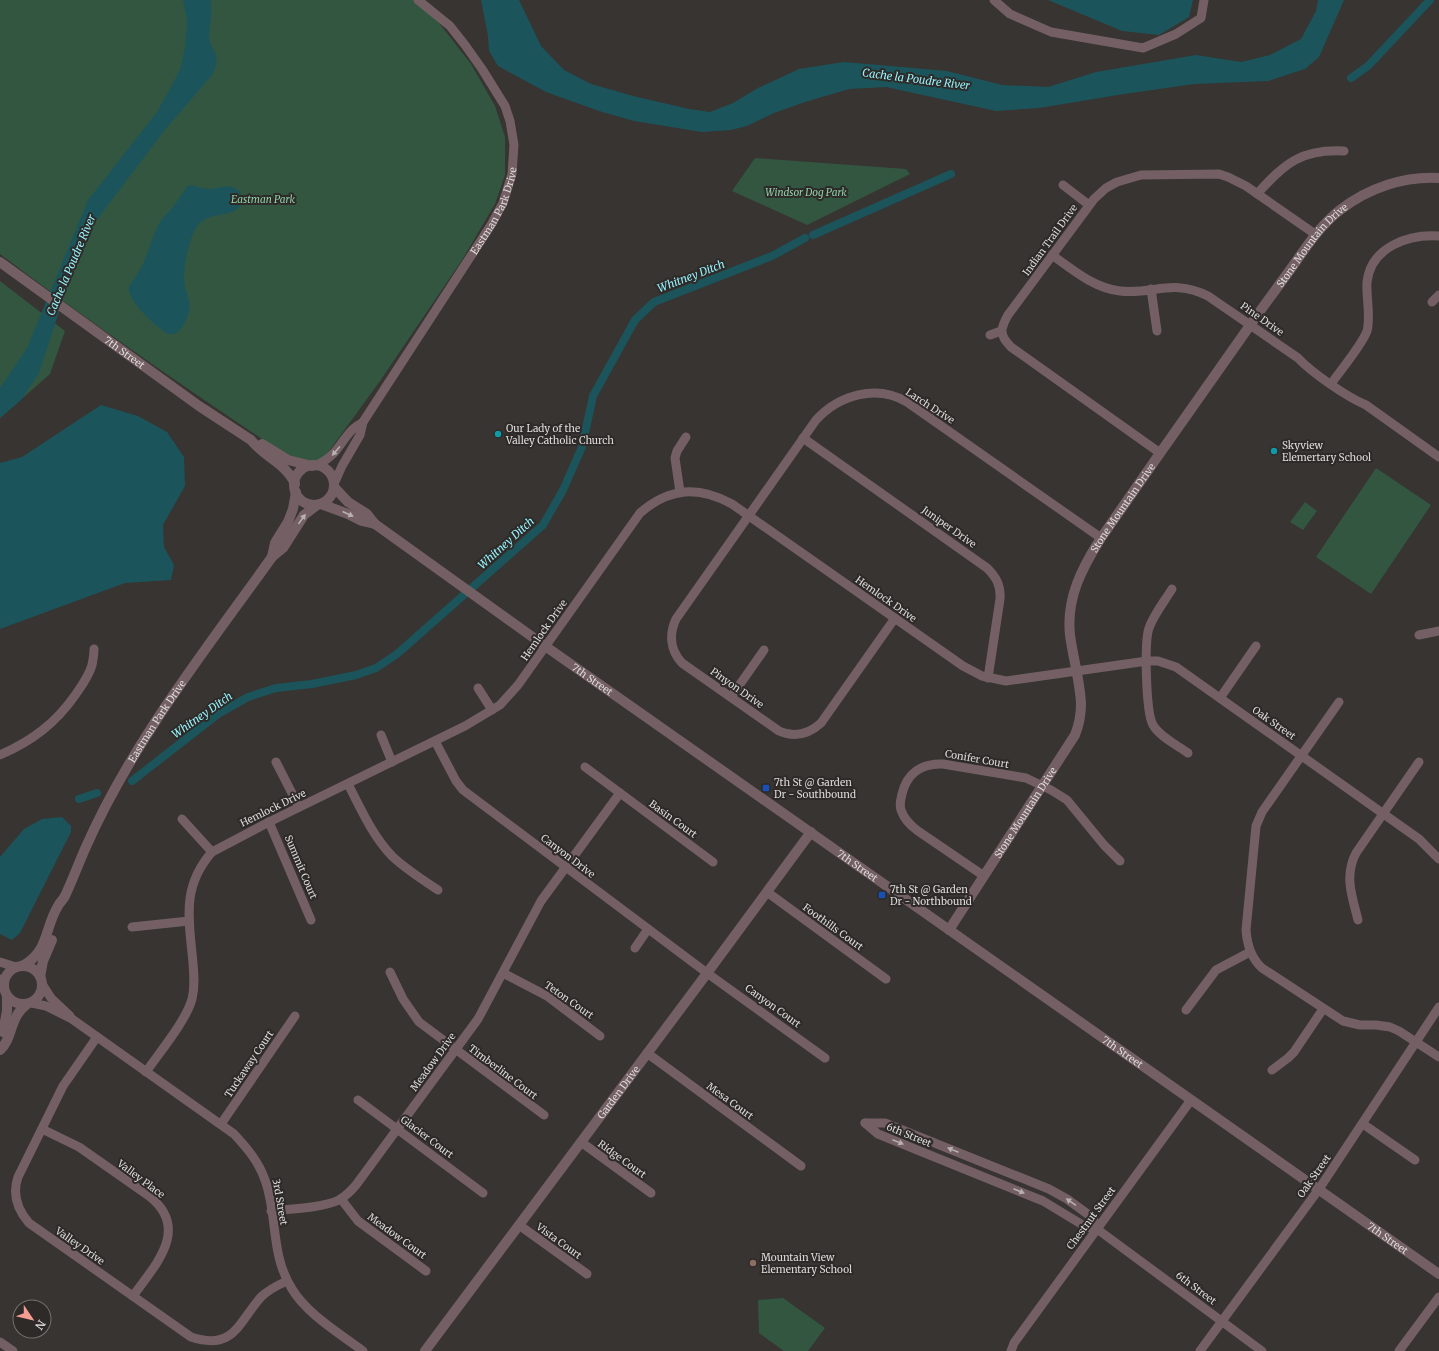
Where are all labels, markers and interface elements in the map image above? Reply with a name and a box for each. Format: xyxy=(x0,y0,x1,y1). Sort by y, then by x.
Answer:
water label: Cache la Poudre River xyxy=(861,65,971,93)
street label: Eastman Park Drive xyxy=(467,167,519,257)
park label: Windsor Dog Park xyxy=(765,186,847,199)
park label: Eastman Park xyxy=(231,193,295,206)
street label: Stone Mountain Drive xyxy=(1273,200,1350,290)
street label: Indian Trail Drive xyxy=(1020,202,1080,278)
water label: Cache la Poudre River xyxy=(43,212,99,318)
water label: Whitney Ditch xyxy=(655,257,727,295)
street label: Pine Drive xyxy=(1238,299,1286,339)
street label: 7th Street xyxy=(102,333,148,371)
street label: Larch Drive xyxy=(903,385,957,427)
place label: Our Lady of the Valley Catholic Church xyxy=(505,422,614,447)
marker: Our Lady of the Valley Catholic Church xyxy=(493,429,503,439)
place label: Skyview Elemertary School xyxy=(1282,439,1371,464)
one-way arrow xyxy=(332,446,341,456)
marker: Skyview Elemertary School xyxy=(1269,446,1279,456)
street label: Stone Mountain Drive xyxy=(1087,460,1158,555)
street label: Juniper Drive xyxy=(918,503,979,551)
one-way arrow xyxy=(342,511,353,517)
one-way arrow xyxy=(298,513,306,524)
water label: Whitney Ditch xyxy=(475,514,537,572)
street label: Hemlock Drive xyxy=(853,573,919,625)
street label: Hemlock Drive xyxy=(518,597,570,663)
street label: 7th Street xyxy=(569,660,615,698)
street label: Pinyon Drive xyxy=(708,665,766,711)
street label: Eastman Park Drive xyxy=(125,677,188,765)
water label: Whitney Ditch xyxy=(169,689,235,741)
street label: Oak Street xyxy=(1250,703,1298,743)
street label: Conifer Court xyxy=(944,747,1010,771)
street label: Stone Mountain Drive xyxy=(991,765,1059,860)
place label: 7th St @ Garden Dr - Southbound xyxy=(774,776,856,801)
marker: 7th St @ Garden Dr - Southbound xyxy=(761,783,771,793)
street label: Hemlock Drive xyxy=(238,786,308,830)
street label: Basin Court xyxy=(646,797,700,841)
street label: Canyon Drive xyxy=(538,831,598,881)
street label: Summit Court xyxy=(282,833,320,901)
street label: 7th Street xyxy=(835,847,881,884)
place label: 7th St @ Garden Dr - Northbound xyxy=(890,883,972,908)
marker: 7th St @ Garden Dr - Northbound xyxy=(877,890,887,900)
street label: Foothills Court xyxy=(800,901,866,953)
street label: Teton Court xyxy=(542,978,596,1022)
street label: Canyon Court xyxy=(743,981,803,1031)
street label: Tuckaway Court xyxy=(222,1028,276,1100)
street label: Meadow Drive xyxy=(407,1030,459,1094)
street label: 7th Street xyxy=(1100,1033,1146,1071)
street label: Timberline Court xyxy=(466,1042,540,1102)
street label: Garden Drive xyxy=(594,1063,642,1121)
street label: Mesa Court xyxy=(704,1080,756,1122)
street label: Glacier Court xyxy=(398,1113,456,1161)
street label: 6th Street xyxy=(885,1120,933,1150)
street label: Ridge Court xyxy=(595,1137,649,1181)
one-way arrow xyxy=(893,1140,905,1146)
one-way arrow xyxy=(947,1147,958,1153)
street label: Oak Street xyxy=(1294,1152,1334,1200)
street label: Valley Place xyxy=(114,1156,167,1201)
street label: 3rd Street xyxy=(270,1178,290,1226)
street label: Chestnut Street xyxy=(1064,1184,1118,1252)
one-way arrow xyxy=(1014,1188,1026,1194)
one-way arrow xyxy=(1066,1198,1076,1206)
street label: Meadow Court xyxy=(365,1210,429,1262)
street label: Vista Court xyxy=(533,1219,584,1262)
street label: 7th Street xyxy=(1365,1219,1411,1257)
street label: Valley Drive xyxy=(52,1224,107,1268)
place label: Mountain View Elementary School xyxy=(761,1251,852,1276)
marker: Mountain View Elementary School xyxy=(748,1258,758,1268)
street label: 6th Street xyxy=(1173,1269,1219,1308)
north arrow xyxy=(12,1299,52,1339)
text: N xyxy=(32,1317,48,1333)

